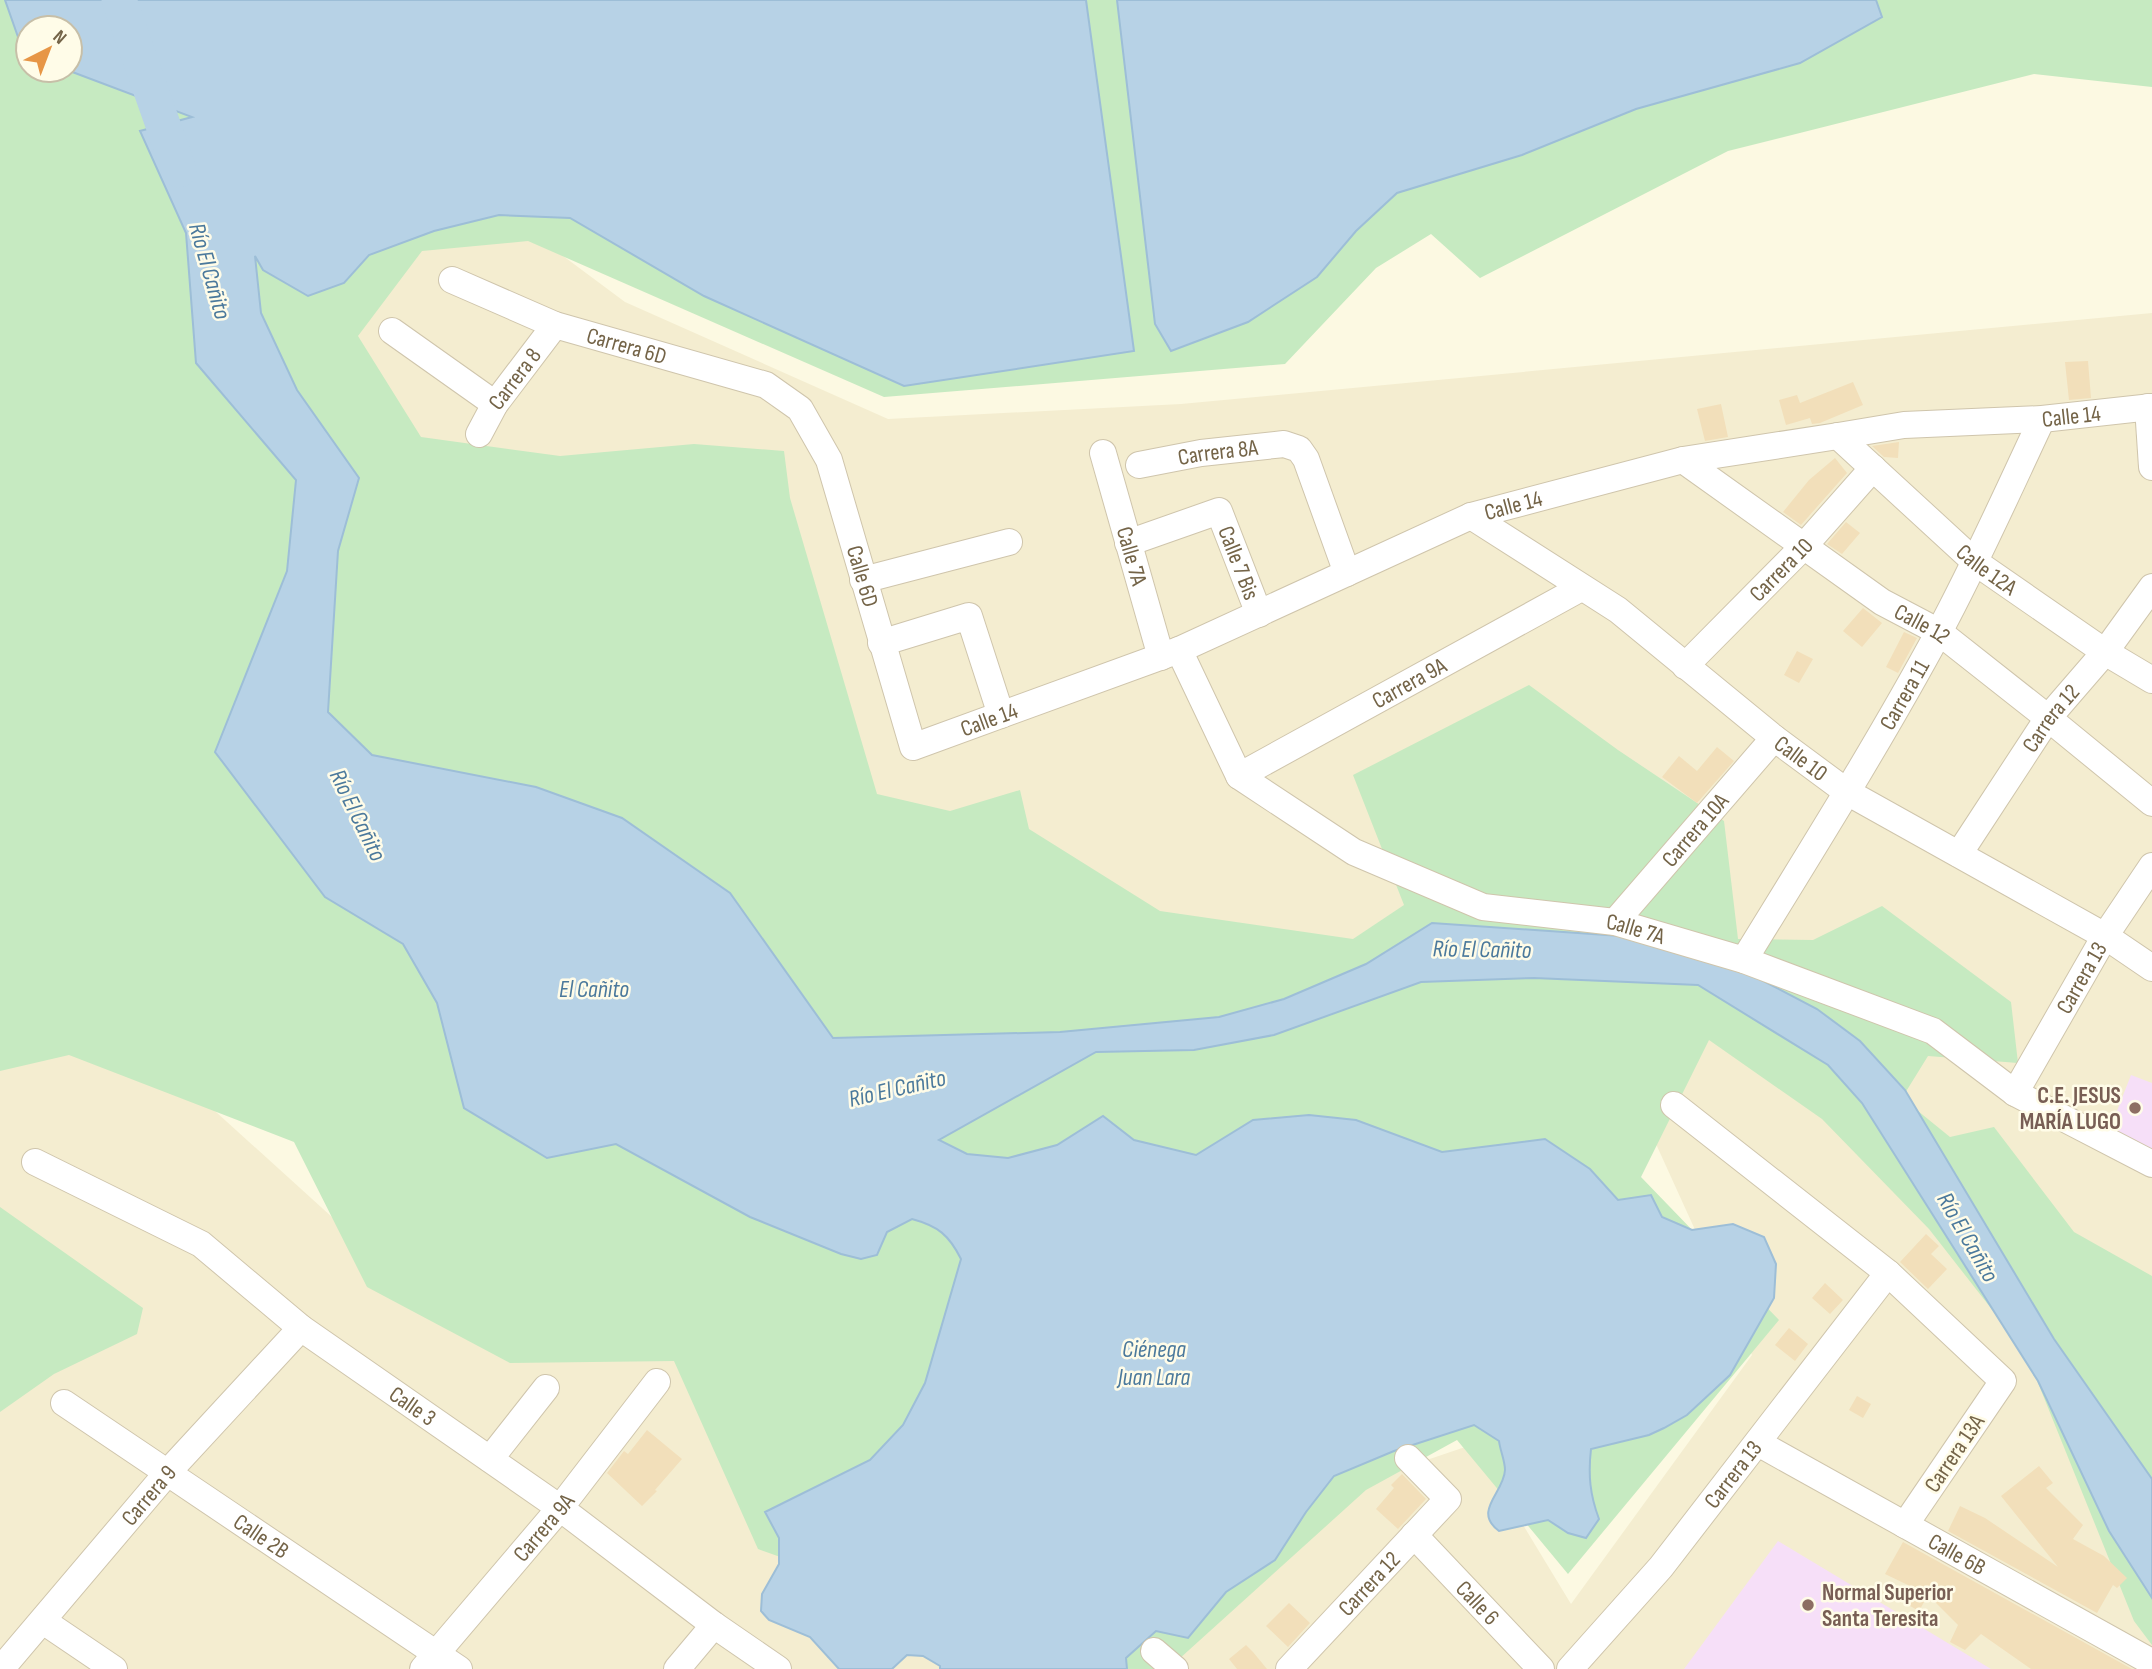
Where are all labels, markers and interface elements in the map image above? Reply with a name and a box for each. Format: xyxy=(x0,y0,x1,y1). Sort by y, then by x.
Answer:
north arrow xyxy=(14,14,84,84)
text: N xyxy=(48,26,71,49)
water label: Río El Cañito xyxy=(182,220,237,323)
street label: Carrera 6D xyxy=(583,322,670,371)
street label: Carrera 8 xyxy=(483,343,548,416)
street label: Calle 14 xyxy=(2041,400,2102,434)
street label: Carrera 8A xyxy=(1176,434,1259,472)
street label: Calle 14 xyxy=(1481,485,1546,527)
street label: Calle 7 Bis xyxy=(1211,522,1265,604)
street label: Calle 7A xyxy=(1110,524,1153,589)
street label: Carrera 10 xyxy=(1744,533,1819,608)
street label: Calle 12A xyxy=(1950,539,2022,602)
street label: Calle 6D xyxy=(840,542,884,610)
street label: Calle 12 xyxy=(1889,598,1955,650)
street label: Carrera 9A xyxy=(1367,652,1452,715)
street label: Carrera 11 xyxy=(1874,655,1936,735)
street label: Carrera 12 xyxy=(2016,679,2086,758)
street label: Calle 14 xyxy=(957,697,1022,743)
street label: Calle 10 xyxy=(1768,730,1833,788)
water label: Río El Cañito xyxy=(323,765,392,866)
street label: Carrera 10A xyxy=(1656,788,1735,873)
street label: Calle 7A xyxy=(1605,908,1668,951)
water label: Río El Cañito xyxy=(1432,934,1532,965)
street label: Carrera 13 xyxy=(2050,937,2114,1019)
water label: El Cañito xyxy=(559,975,629,1004)
water label: Río El Cañito xyxy=(846,1063,949,1114)
place label: C.E. JESUS MARÍA LUGO xyxy=(2020,1082,2121,1136)
marker: C.E. JESUS MARÍA LUGO xyxy=(2127,1100,2143,1116)
water label: Río El Cañito xyxy=(1930,1187,2005,1287)
water label: Ciénega Juan Lara xyxy=(1116,1335,1191,1392)
street label: Calle 3 xyxy=(383,1381,441,1433)
street label: Carrera 13A xyxy=(1919,1409,1991,1498)
street label: Carrera 13 xyxy=(1699,1435,1768,1514)
street label: Carrera 9 xyxy=(116,1460,183,1532)
street label: Carrera 9A xyxy=(508,1488,581,1568)
street label: Calle 2B xyxy=(228,1508,294,1565)
street label: Calle 6B xyxy=(1923,1528,1990,1582)
street label: Carrera 12 xyxy=(1333,1546,1407,1622)
street label: Calle 6 xyxy=(1449,1575,1505,1631)
place label: Normal Superior Santa Teresita xyxy=(1822,1579,1953,1633)
marker: Normal Superior Santa Teresita xyxy=(1800,1597,1816,1613)

